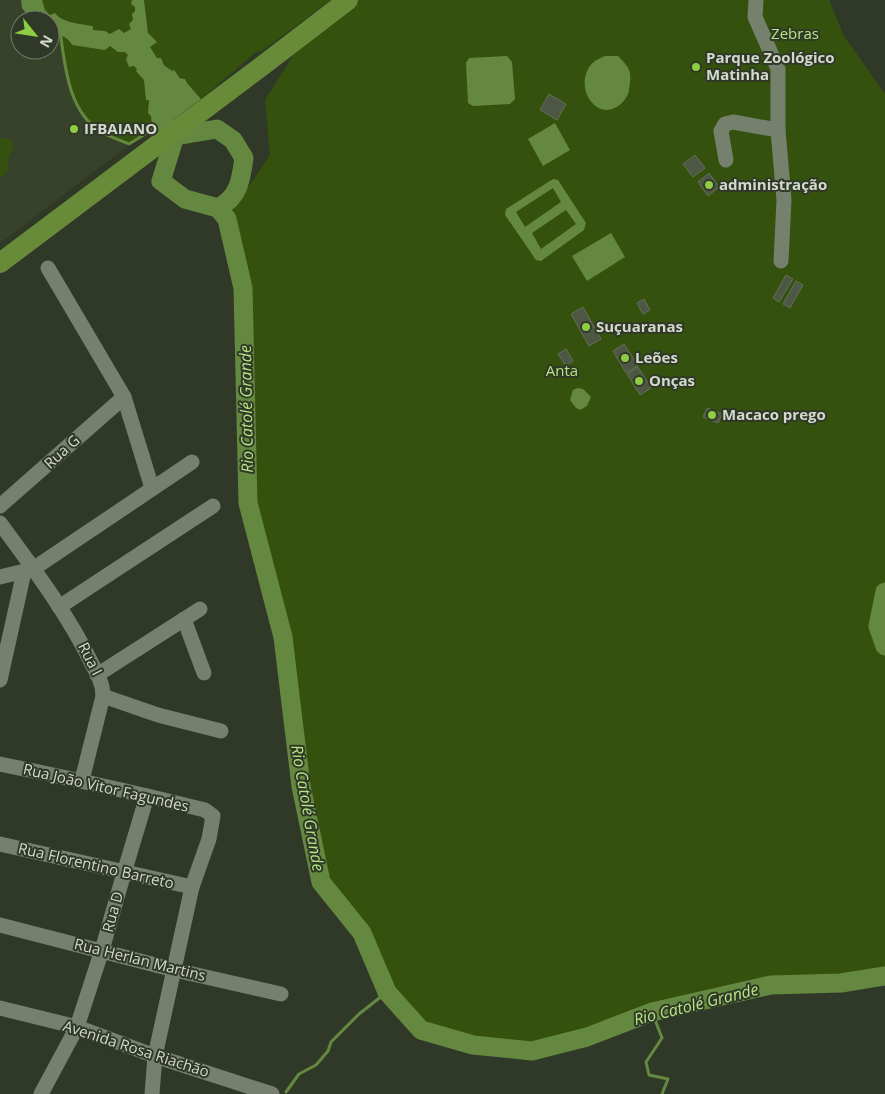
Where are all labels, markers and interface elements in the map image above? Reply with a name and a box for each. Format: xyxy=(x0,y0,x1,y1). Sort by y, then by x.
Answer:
north arrow xyxy=(10,10,60,60)
park label: Zebras xyxy=(771,23,819,43)
text: N xyxy=(36,32,58,51)
place label: Parque Zoológico Matinha xyxy=(706,47,835,84)
marker: Parque Zoológico Matinha xyxy=(690,61,702,73)
place label: IFBAIANO xyxy=(84,118,157,138)
marker: IFBAIANO xyxy=(68,123,80,135)
place label: administração xyxy=(719,174,827,194)
marker: administração xyxy=(703,179,715,191)
place label: Suçuaranas xyxy=(596,316,683,336)
marker: Suçuaranas xyxy=(580,321,592,333)
water label: Rio Catolé Grande xyxy=(234,345,258,473)
place label: Leões xyxy=(635,347,678,367)
marker: Leões xyxy=(619,352,631,364)
park label: Anta xyxy=(546,360,578,380)
place label: Onças xyxy=(649,370,695,390)
marker: Onças xyxy=(633,375,645,387)
place label: Macaco prego xyxy=(722,404,826,424)
marker: Macaco prego xyxy=(706,409,718,421)
street label: Rua G xyxy=(39,430,83,473)
street label: Rua I xyxy=(74,638,108,679)
water label: Rio Catolé Grande xyxy=(286,743,330,873)
street label: Rua João Vitor Fagundes xyxy=(21,758,191,816)
street label: Rua Florentino Barreto xyxy=(16,837,176,893)
street label: Rua D xyxy=(97,889,127,934)
street label: Rua Herlan Martins xyxy=(72,933,208,985)
water label: Rio Catolé Grande xyxy=(631,978,761,1030)
street label: Avenida Rosa Riachão xyxy=(61,1015,212,1081)

